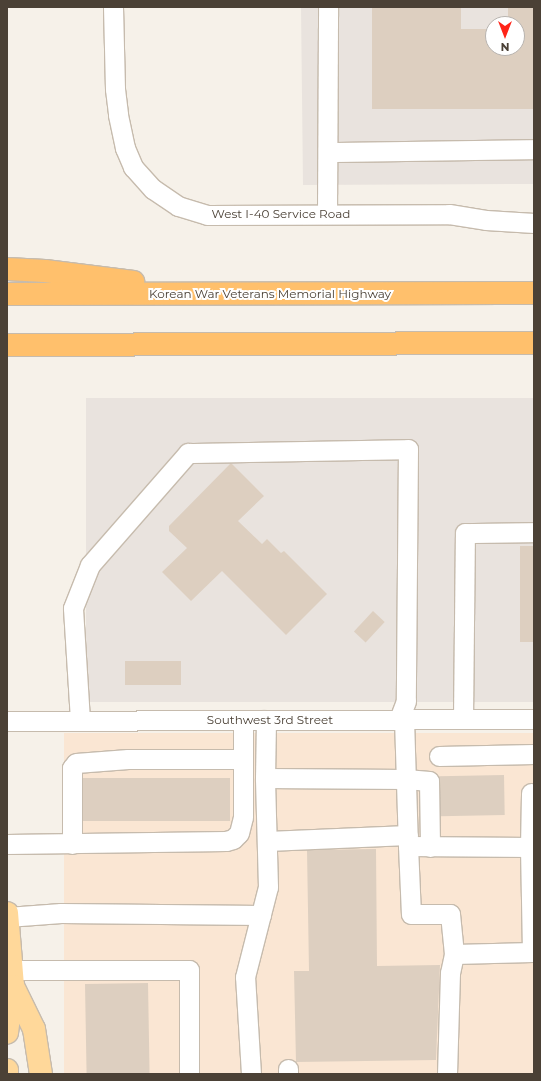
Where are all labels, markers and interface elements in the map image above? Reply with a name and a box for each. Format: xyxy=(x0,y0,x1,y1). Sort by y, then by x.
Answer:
north arrow xyxy=(485,16,525,56)
text: N xyxy=(501,40,509,54)
street label: West I-40 Service Road xyxy=(212,207,350,221)
street label: Korean War Veterans Memorial Highway xyxy=(149,287,391,301)
street label: Southwest 3rd Street xyxy=(207,713,333,727)

